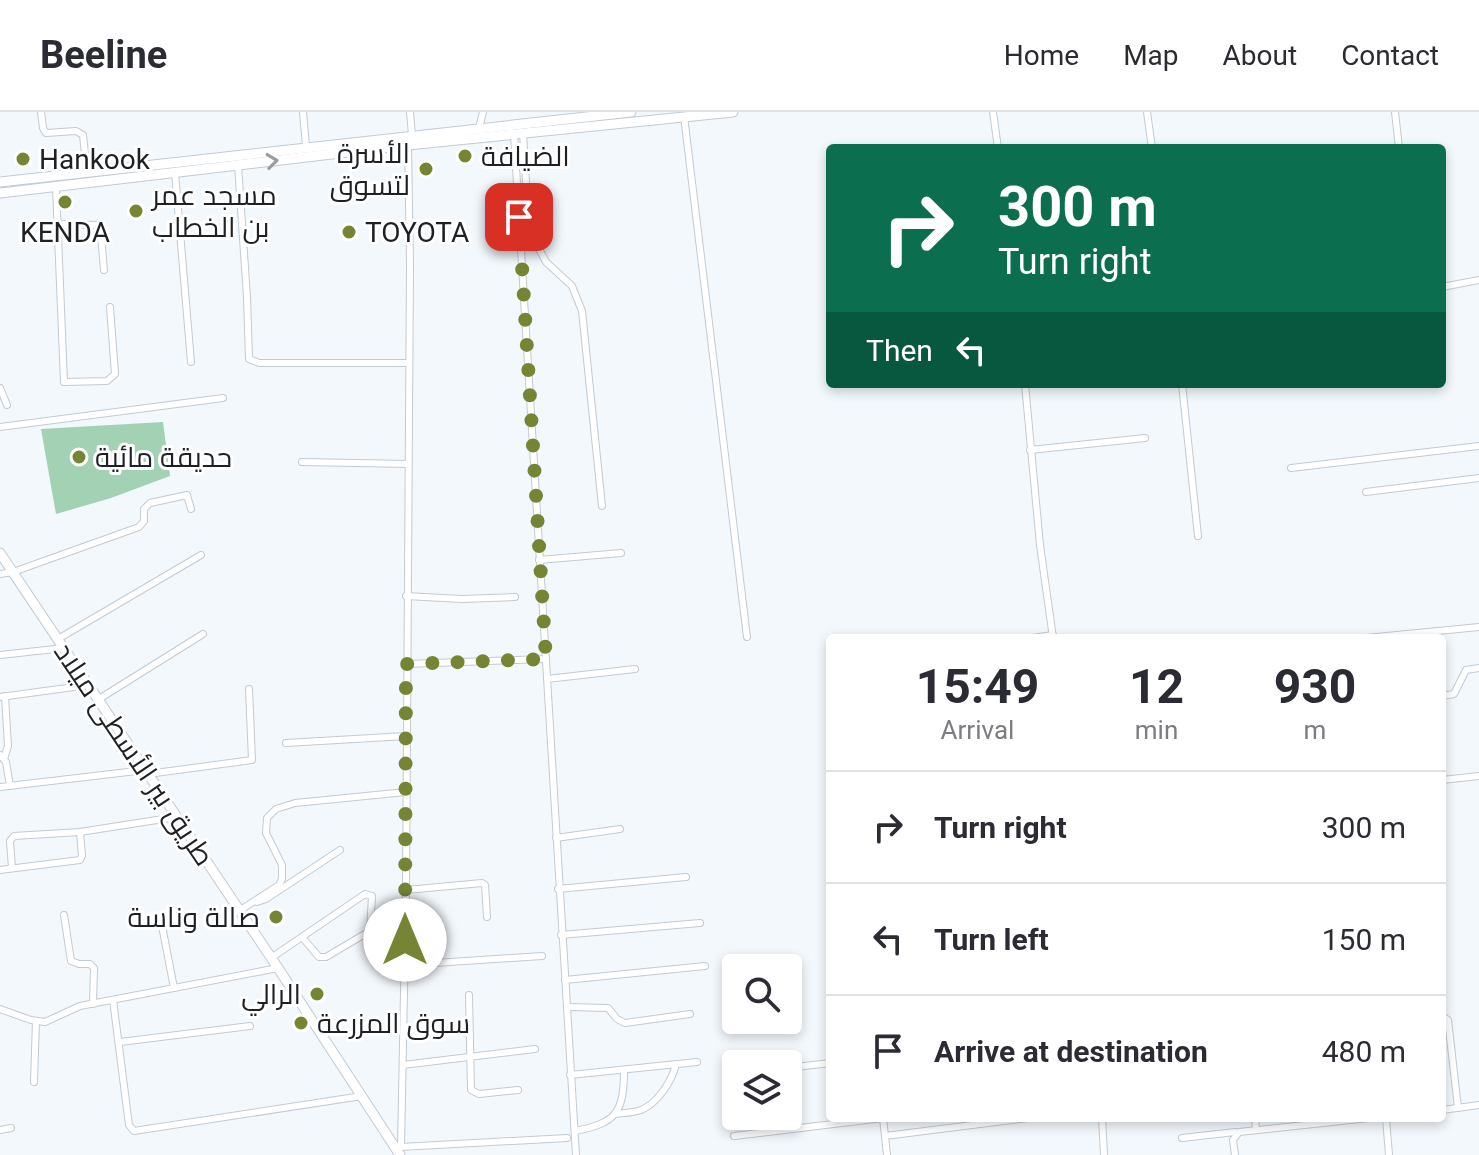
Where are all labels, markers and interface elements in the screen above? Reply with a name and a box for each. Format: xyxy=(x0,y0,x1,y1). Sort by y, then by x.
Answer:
text: Beeline xyxy=(40,33,167,77)
text: Home xyxy=(1004,39,1079,72)
text: Map xyxy=(1123,39,1179,72)
text: About xyxy=(1223,39,1297,72)
text: Contact xyxy=(1341,39,1439,72)
place label: الأسرة لتسوق xyxy=(330,137,410,202)
place label: الضيافة xyxy=(481,140,570,173)
place label: Hankook xyxy=(39,143,151,176)
marker: الضيافة xyxy=(456,147,474,165)
marker: Hankook xyxy=(14,150,32,168)
one-way arrow xyxy=(266,153,279,170)
marker: الأسرة لتسوق xyxy=(417,160,435,178)
text: 300 m xyxy=(998,174,1157,240)
icon: right xyxy=(866,176,970,280)
place label: مسجد عمر بن الخطاب xyxy=(150,179,277,244)
pin xyxy=(485,183,553,251)
marker: KENDA xyxy=(56,193,74,211)
icon: arrive xyxy=(497,195,541,239)
marker: مسجد عمر بن الخطاب xyxy=(127,202,145,220)
place label: KENDA xyxy=(20,216,110,249)
place label: TOYOTA xyxy=(365,216,469,249)
marker: TOYOTA xyxy=(340,223,358,241)
text: Turn right xyxy=(998,241,1151,283)
icon: left xyxy=(949,328,993,372)
text: Then xyxy=(866,333,933,368)
place label: حديقة مائية xyxy=(95,441,232,474)
marker: حديقة مائية xyxy=(70,448,88,466)
street label: طريق بير الأسطى ميلاد xyxy=(47,636,221,872)
text: 15:49 xyxy=(916,658,1039,715)
text: 12 xyxy=(1129,658,1184,715)
text: 930 xyxy=(1274,658,1356,715)
text: Arrival xyxy=(941,715,1014,745)
text: min xyxy=(1135,715,1178,745)
text: m xyxy=(1304,715,1326,745)
icon: right xyxy=(866,805,910,849)
text: Turn right xyxy=(934,810,1067,845)
text: 300 m xyxy=(1322,810,1406,845)
position arrow xyxy=(363,898,447,982)
place label: صالة وناسة xyxy=(128,901,260,934)
marker: صالة وناسة xyxy=(267,908,285,926)
icon: left xyxy=(866,917,910,961)
text: Turn left xyxy=(934,922,1049,957)
text: 150 m xyxy=(1322,922,1406,957)
map controls xyxy=(722,954,802,1130)
button: search xyxy=(722,954,802,1034)
place label: الرالي xyxy=(241,978,301,1016)
marker: الرالي xyxy=(308,985,326,1003)
place label: سوق المزرعة xyxy=(317,1007,470,1040)
marker: سوق المزرعة xyxy=(292,1014,310,1032)
icon: arrive xyxy=(866,1029,910,1073)
text: Arrive at destination xyxy=(934,1034,1208,1069)
text: 480 m xyxy=(1322,1034,1406,1069)
button: layers xyxy=(722,1050,802,1130)

